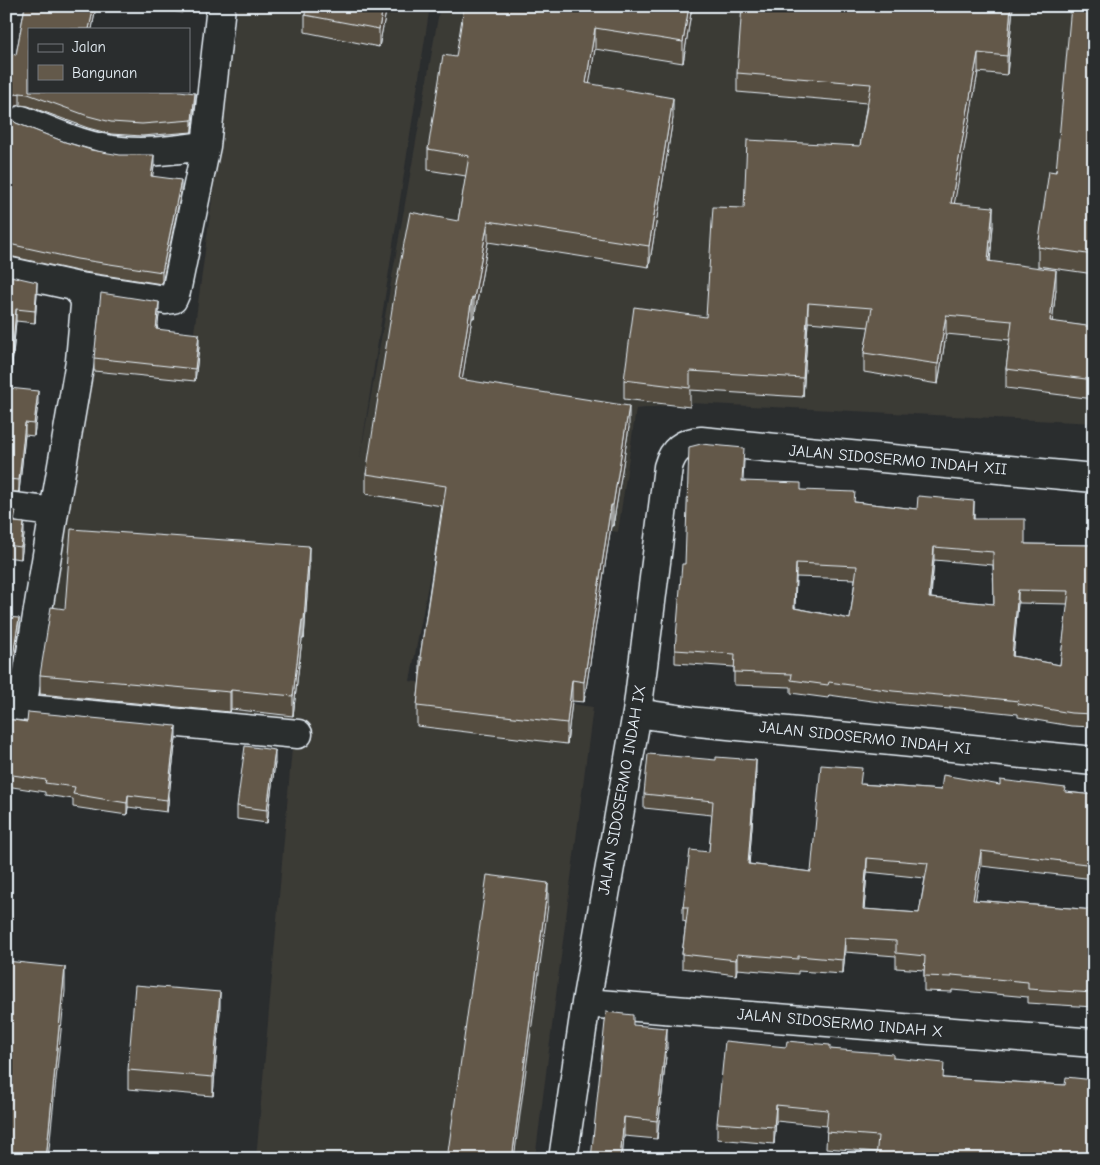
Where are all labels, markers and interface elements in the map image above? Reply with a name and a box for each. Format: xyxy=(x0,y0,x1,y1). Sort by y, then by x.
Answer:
legend xyxy=(28,28,190,92)
text: Jalan xyxy=(72,38,106,56)
text: Bangunan xyxy=(72,64,137,82)
street label: JALAN SIDOSERMO INDAH XII xyxy=(788,441,1008,479)
street label: JALAN SIDOSERMO INDAH IX xyxy=(595,684,649,896)
street label: JALAN SIDOSERMO INDAH XI xyxy=(758,718,972,758)
street label: JALAN SIDOSERMO INDAH X xyxy=(736,1005,944,1041)

